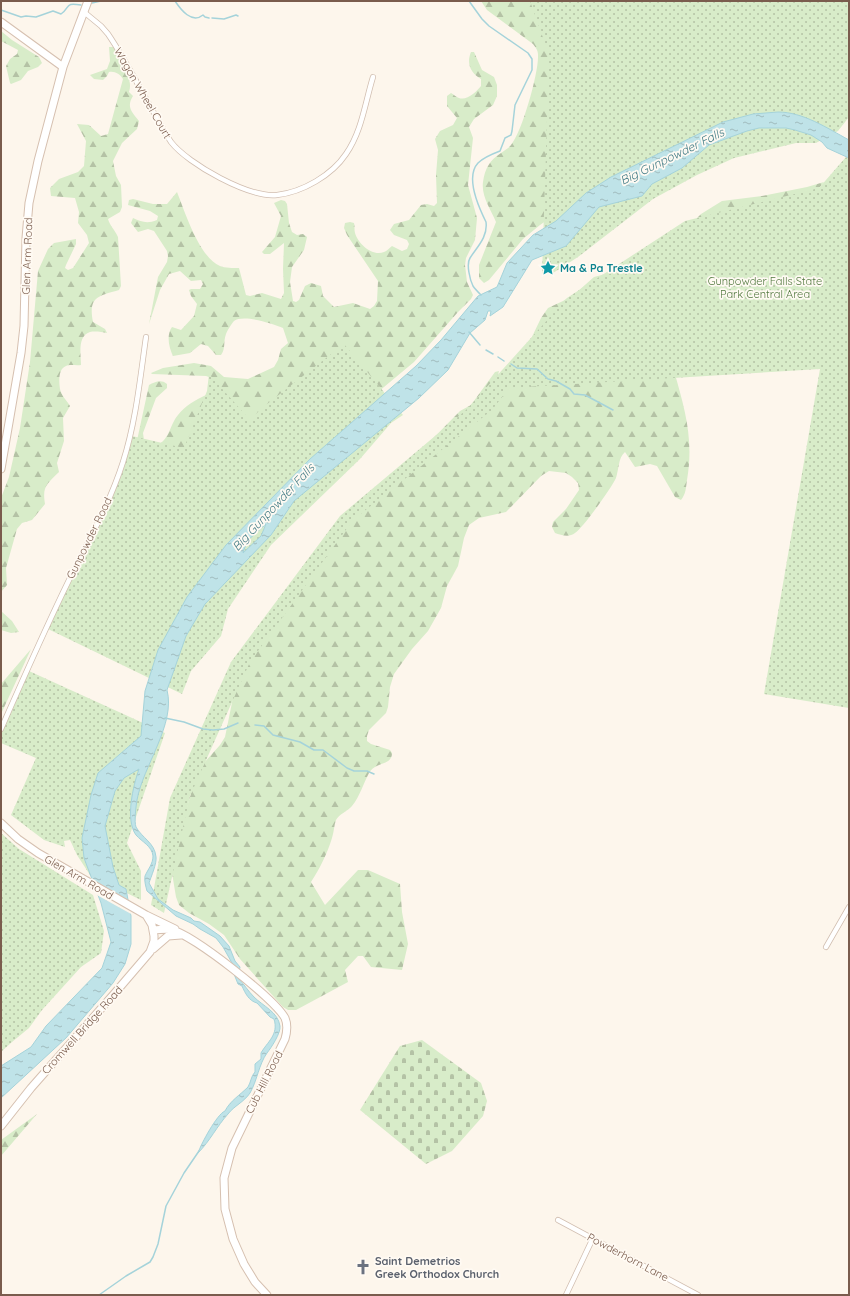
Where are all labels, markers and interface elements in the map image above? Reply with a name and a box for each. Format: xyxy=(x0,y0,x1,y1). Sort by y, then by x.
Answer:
street label: Wagon Wheel Court xyxy=(111,45,175,141)
water label: Big Gunpowder Falls xyxy=(618,124,728,188)
street label: Glen Arm Road xyxy=(19,217,35,295)
place icon: Ma & Pa Trestle xyxy=(539,259,557,277)
place label: Ma & Pa Trestle xyxy=(560,261,643,275)
park label: Gunpowder Falls State Park Central Area xyxy=(708,274,822,301)
water label: Big Gunpowder Falls xyxy=(229,459,318,554)
street label: Gunpowder Road xyxy=(63,495,115,581)
street label: Glen Arm Road xyxy=(42,852,116,902)
street label: Cromwell Bridge Road xyxy=(39,983,125,1077)
street label: Cub Hill Road xyxy=(242,1048,286,1116)
street label: Powderhorn Lane xyxy=(585,1230,671,1284)
place label: Saint Demetrios Greek Orthodox Church xyxy=(375,1254,499,1281)
church icon: Saint Demetrios Greek Orthodox Church xyxy=(354,1258,372,1276)

